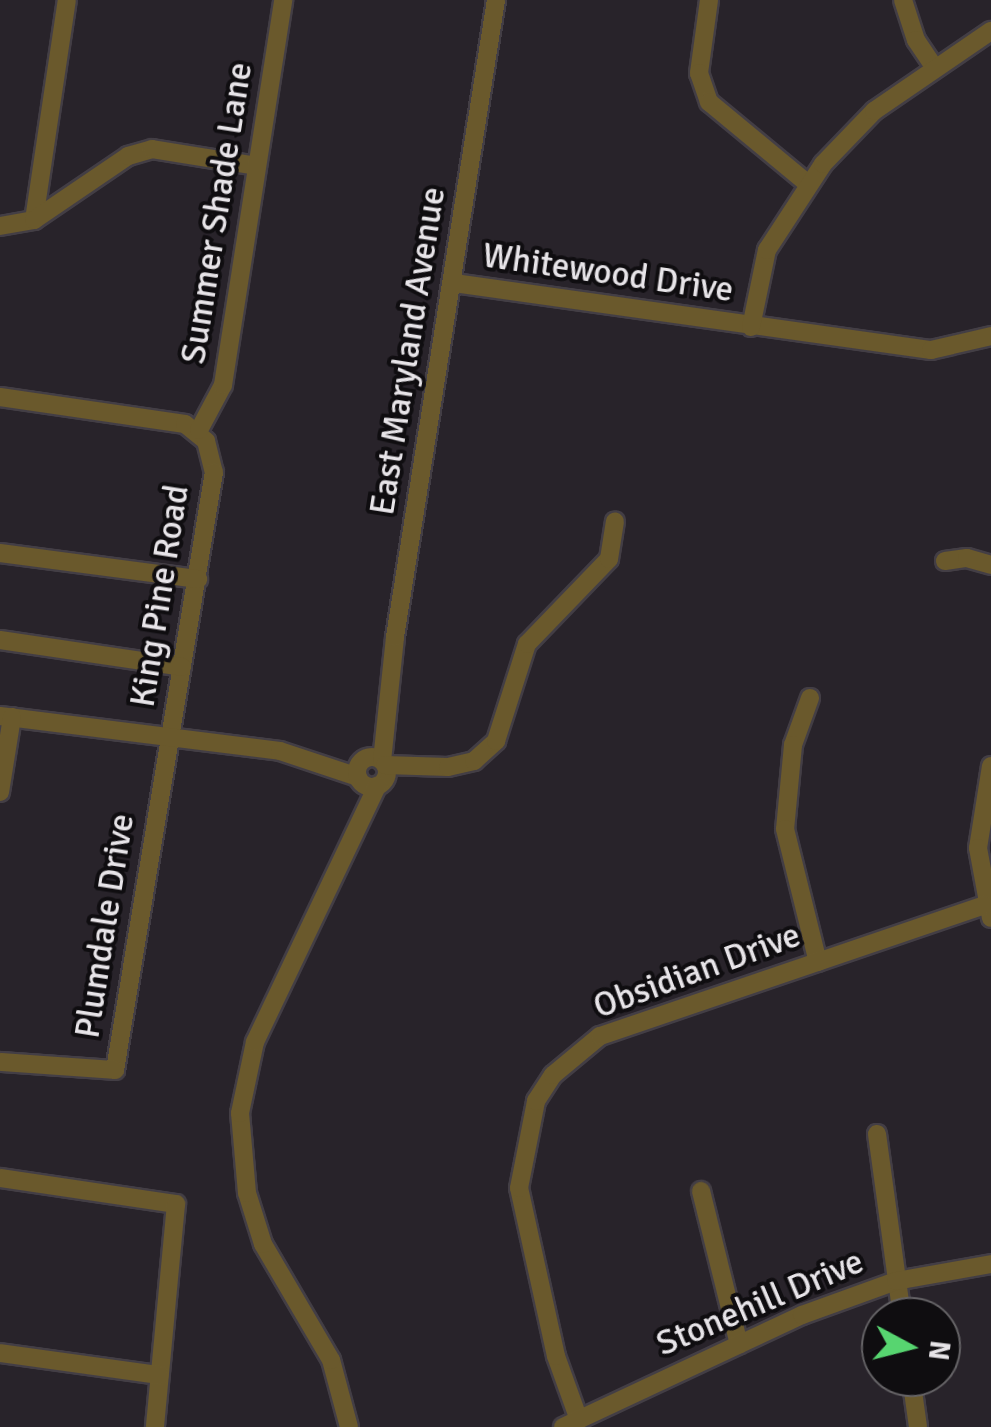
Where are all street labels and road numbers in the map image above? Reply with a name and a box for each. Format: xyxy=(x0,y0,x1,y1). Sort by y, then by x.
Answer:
street label: Summer Shade Lane xyxy=(172,59,262,367)
street label: East Maryland Avenue xyxy=(361,184,455,518)
street label: Whitewood Drive xyxy=(480,235,736,311)
street label: King Pine Road xyxy=(122,482,198,710)
street label: Plumdale Drive xyxy=(67,811,143,1041)
street label: Obsidian Drive xyxy=(588,914,806,1028)
street label: Stonehill Drive xyxy=(650,1241,870,1365)

